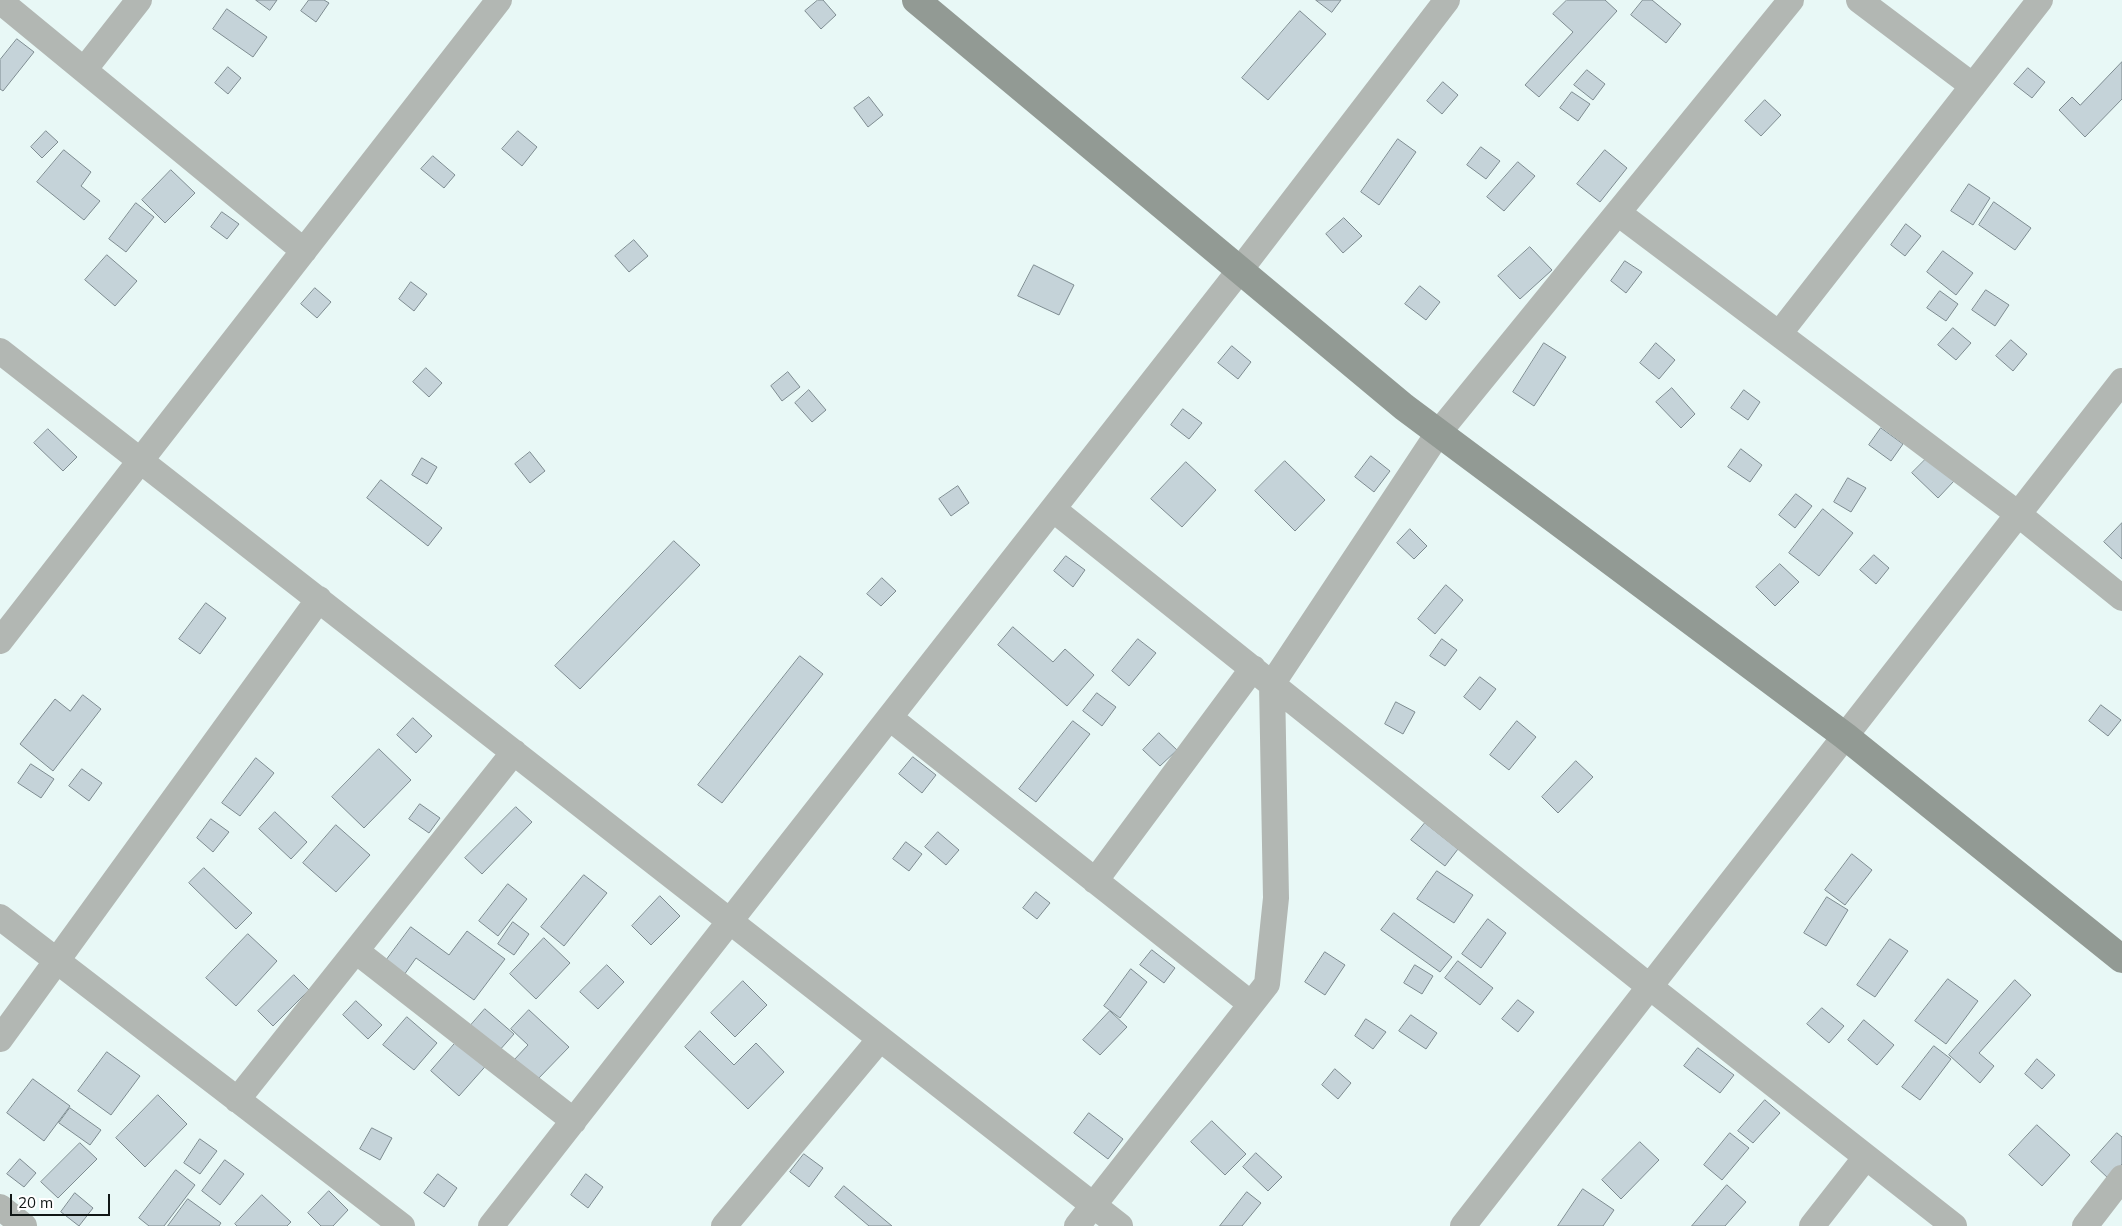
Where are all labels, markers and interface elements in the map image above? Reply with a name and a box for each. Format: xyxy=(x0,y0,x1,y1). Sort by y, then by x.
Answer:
scale bar xyxy=(12,1184,112,1216)
text: 20 m xyxy=(18,1193,53,1212)

